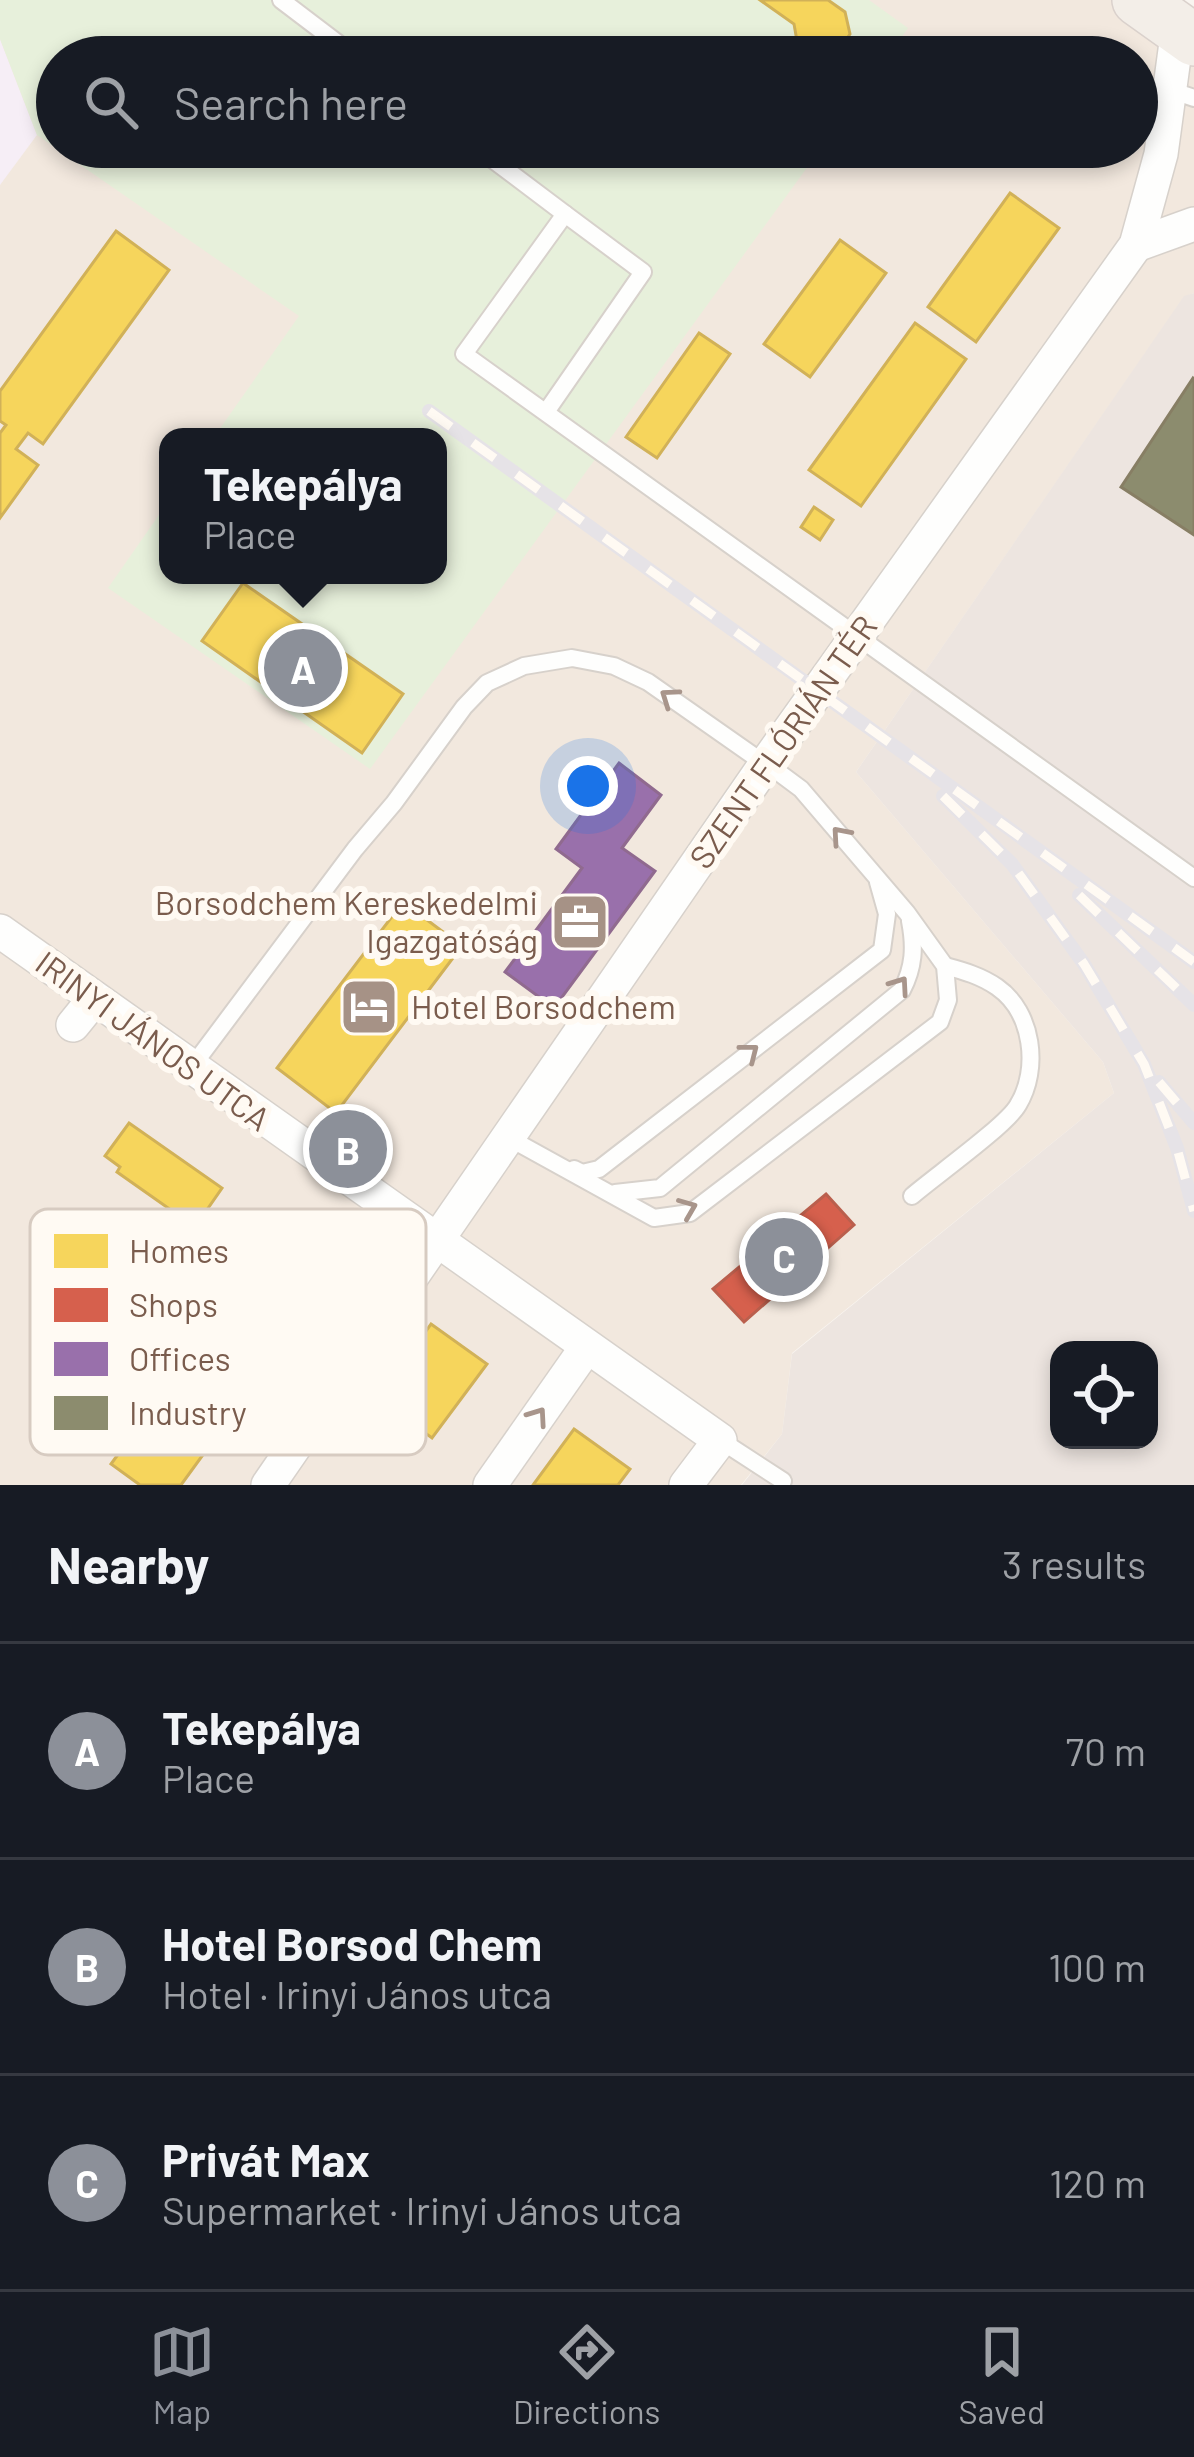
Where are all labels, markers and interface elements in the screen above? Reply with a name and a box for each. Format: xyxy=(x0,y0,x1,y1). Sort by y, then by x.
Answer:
search box xyxy=(36,36,1158,168)
icon: search xyxy=(78,69,144,135)
text: Search here xyxy=(174,75,408,129)
popup xyxy=(159,428,447,584)
text: Tekepálya xyxy=(203,456,403,510)
text: Place xyxy=(203,510,296,557)
street label: SZENT FLÓRIÁN TÉR xyxy=(680,607,884,876)
pin: A xyxy=(264,623,342,713)
one-way arrow xyxy=(661,689,683,711)
your location xyxy=(558,756,618,816)
one-way arrow xyxy=(833,827,854,849)
place label: Borsodchem Kereskedelmi Igazgatóság xyxy=(155,882,538,960)
office icon: Borsodchem Kereskedelmi Igazgatóság xyxy=(549,891,611,953)
street label: IRINYI JÁNOS UTCA xyxy=(29,942,278,1139)
hotel icon: Hotel Borsodchem xyxy=(338,976,400,1038)
one-way arrow xyxy=(886,976,908,998)
place label: Hotel Borsodchem xyxy=(411,986,676,1026)
one-way arrow xyxy=(737,1044,759,1066)
pin: B xyxy=(309,1104,387,1194)
one-way arrow xyxy=(676,1198,697,1222)
legend xyxy=(30,1209,426,1455)
pin: C xyxy=(745,1212,823,1302)
text: Homes xyxy=(129,1230,229,1270)
text: Shops xyxy=(129,1284,218,1324)
text: Offices xyxy=(129,1338,231,1378)
map controls xyxy=(1050,1341,1158,1449)
button: locate xyxy=(1050,1341,1158,1449)
text: Industry xyxy=(129,1392,247,1432)
one-way arrow xyxy=(524,1408,546,1430)
text: Nearby xyxy=(48,1533,209,1594)
text: 3 results xyxy=(1002,1540,1146,1587)
text: Tekepálya xyxy=(162,1700,361,1754)
text: A xyxy=(74,1727,100,1774)
text: 70 m xyxy=(1065,1727,1146,1774)
text: Place xyxy=(162,1754,255,1801)
text: Hotel Borsod Chem xyxy=(162,1916,542,1970)
text: B xyxy=(75,1943,99,1990)
text: 100 m xyxy=(1048,1943,1146,1990)
text: Hotel · Irinyi János utca xyxy=(162,1970,552,2017)
text: Privát Max xyxy=(162,2132,370,2186)
text: C xyxy=(75,2159,99,2206)
text: 120 m xyxy=(1049,2159,1146,2206)
text: Supermarket · Irinyi János utca xyxy=(162,2186,682,2233)
tab: Map xyxy=(149,2319,215,2431)
tab: Directions xyxy=(513,2319,660,2431)
tab: Saved xyxy=(958,2319,1045,2431)

